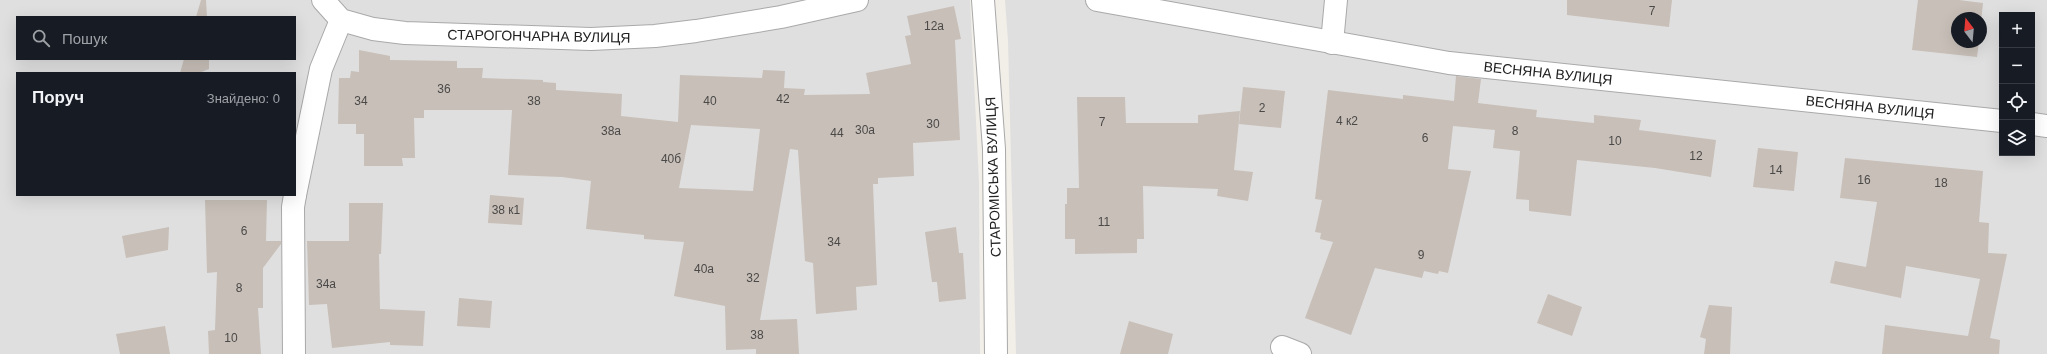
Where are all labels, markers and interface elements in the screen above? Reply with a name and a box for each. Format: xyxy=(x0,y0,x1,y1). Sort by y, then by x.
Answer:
house number: 7 xyxy=(1649,4,1656,18)
north arrow xyxy=(1951,12,1987,48)
map controls xyxy=(1999,12,2035,156)
button: + xyxy=(1999,12,2035,48)
search box xyxy=(16,16,296,60)
house number: 12а xyxy=(924,19,944,33)
street label: СТАРОГОНЧАРНА ВУЛИЦЯ xyxy=(447,26,631,46)
icon: search xyxy=(30,27,52,49)
text: Пошук xyxy=(62,30,107,47)
button: − xyxy=(1999,48,2035,84)
street label: ВЕСНЯНА ВУЛИЦЯ xyxy=(1483,58,1613,88)
house number: 36 xyxy=(437,82,451,96)
button: locate xyxy=(1999,84,2035,120)
text: Поруч xyxy=(32,88,84,107)
text: Знайдено: 0 xyxy=(207,91,280,106)
house number: 42 xyxy=(776,92,790,106)
street label: ВЕСНЯНА ВУЛИЦЯ xyxy=(1805,92,1935,122)
house number: 34 xyxy=(354,94,368,108)
house number: 38 xyxy=(527,94,541,108)
house number: 40 xyxy=(703,94,717,108)
street label: СТАРОМІСЬКА ВУЛИЦЯ xyxy=(982,97,1004,257)
house number: 2 xyxy=(1259,101,1266,115)
house number: 4 к2 xyxy=(1336,114,1358,128)
house number: 7 xyxy=(1099,115,1106,129)
house number: 30 xyxy=(926,117,940,131)
button: layers xyxy=(1999,120,2035,156)
house number: 30а xyxy=(855,123,875,137)
house number: 38а xyxy=(601,124,621,138)
house number: 8 xyxy=(1512,124,1519,138)
house number: 44 xyxy=(830,126,844,140)
house number: 6 xyxy=(1422,131,1429,145)
house number: 10 xyxy=(1608,134,1622,148)
house number: 12 xyxy=(1689,149,1703,163)
house number: 40б xyxy=(661,152,681,166)
house number: 14 xyxy=(1769,163,1783,177)
house number: 16 xyxy=(1857,173,1871,187)
house number: 18 xyxy=(1934,176,1948,190)
house number: 38 к1 xyxy=(492,203,521,217)
house number: 11 xyxy=(1098,215,1111,229)
house number: 6 xyxy=(241,224,248,238)
house number: 34 xyxy=(827,235,841,249)
house number: 9 xyxy=(1418,248,1425,262)
house number: 40а xyxy=(694,262,714,276)
house number: 32 xyxy=(746,271,760,285)
house number: 34а xyxy=(316,277,336,291)
house number: 8 xyxy=(236,281,243,295)
house number: 38 xyxy=(750,328,764,342)
house number: 10 xyxy=(224,331,238,345)

